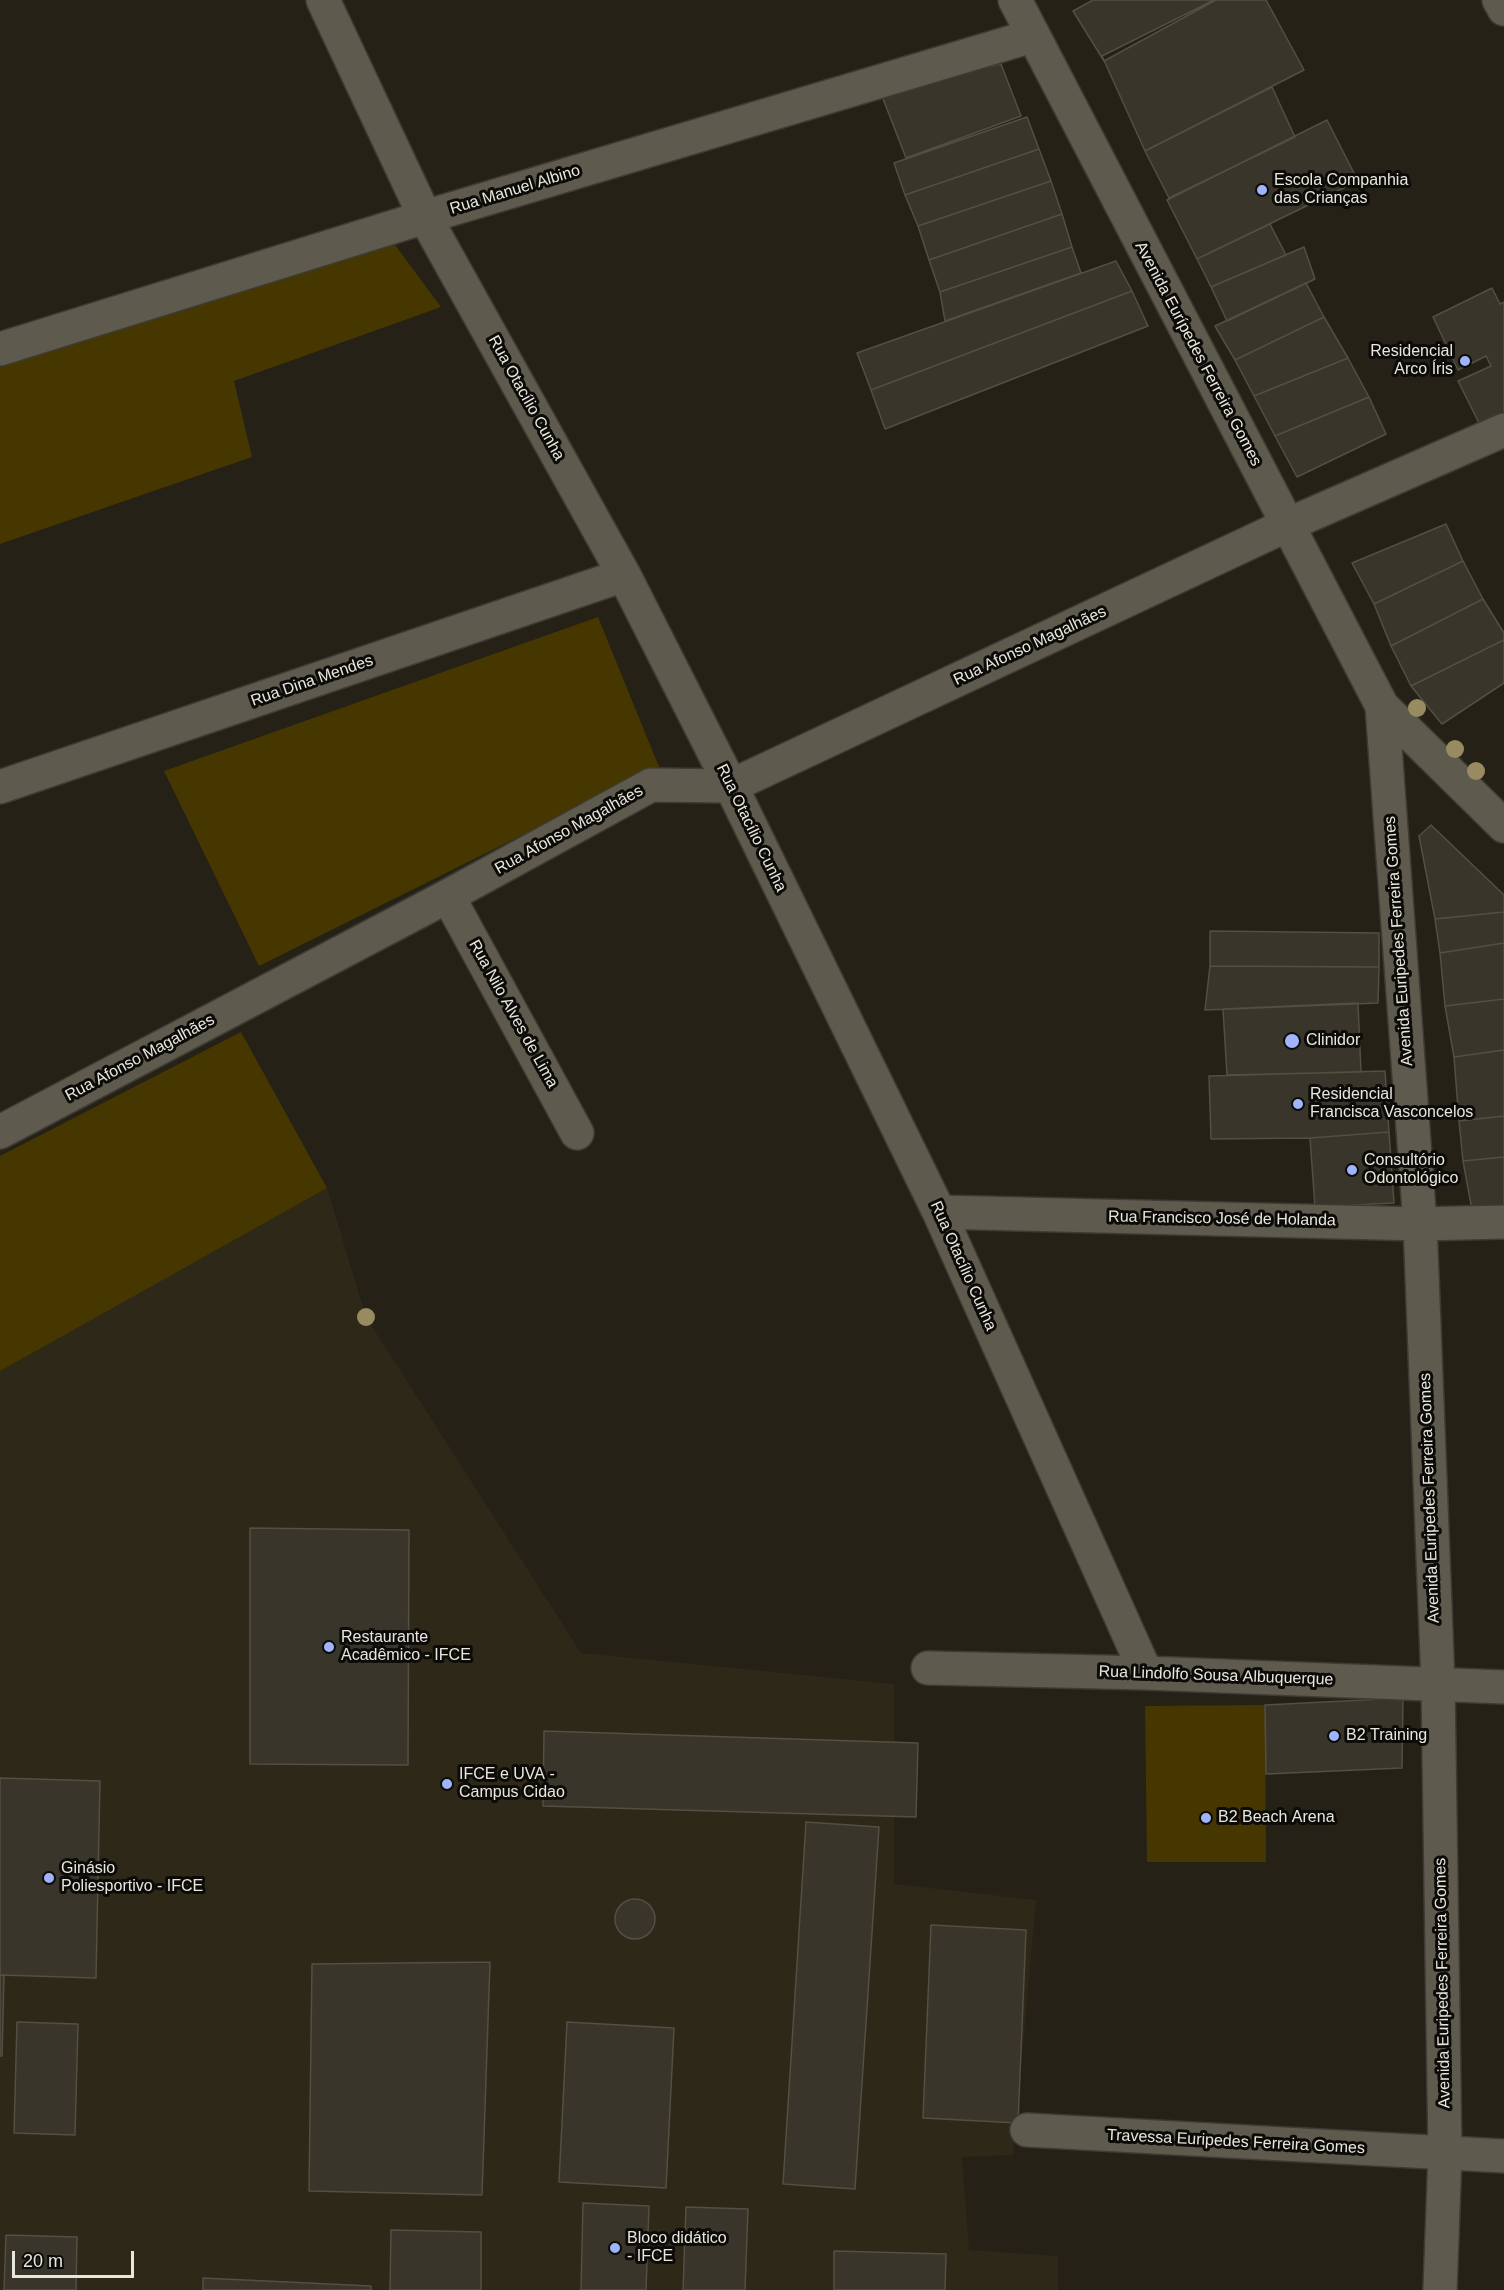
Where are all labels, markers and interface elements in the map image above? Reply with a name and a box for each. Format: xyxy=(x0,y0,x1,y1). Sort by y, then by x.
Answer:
street label: Rua Manuel Albino xyxy=(448,161,582,219)
place label: Escola Companhia das Crianças xyxy=(1274,171,1408,209)
marker: Escola Companhia das Crianças xyxy=(1255,183,1269,197)
street label: Avenida Eurípedes Ferreira Gomes xyxy=(1131,239,1265,469)
street label: Rua Otacílio Cunha xyxy=(484,332,568,464)
place label: Residencial Arco Íris xyxy=(1370,342,1453,380)
marker: Residencial Arco Íris xyxy=(1458,354,1472,368)
street label: Rua Afonso Magalhães xyxy=(951,602,1109,690)
street label: Rua Dina Mendes xyxy=(248,651,376,711)
street label: Rua Otacílio Cunha xyxy=(712,761,790,895)
street label: Rua Afonso Magalhães xyxy=(492,781,646,879)
street label: Avenida Euripedes Ferreira Gomes xyxy=(1381,815,1417,1067)
street label: Rua Nilo Alves de Lima xyxy=(464,937,562,1091)
street label: Rua Afonso Magalhães xyxy=(62,1010,218,1106)
place label: Clinidor xyxy=(1306,1031,1360,1051)
marker: Clinidor xyxy=(1283,1032,1301,1050)
place label: Residencial Francisca Vasconcelos xyxy=(1310,1085,1473,1123)
marker: Residencial Francisca Vasconcelos xyxy=(1291,1097,1305,1111)
place label: Consultório Odontológico xyxy=(1364,1151,1458,1189)
marker: Consultório Odontológico xyxy=(1345,1163,1359,1177)
street label: Rua Otacílio Cunha xyxy=(926,1198,1000,1334)
street label: Rua Francisco José de Holanda xyxy=(1108,1207,1336,1231)
street label: Avenida Euripedes Ferreira Gomes xyxy=(1416,1372,1444,1624)
place label: Restaurante Acadêmico - IFCE xyxy=(341,1628,471,1666)
marker: Restaurante Acadêmico - IFCE xyxy=(322,1640,336,1654)
street label: Rua Lindolfo Sousa Albuquerque xyxy=(1098,1662,1334,1690)
place label: B2 Training xyxy=(1346,1726,1427,1746)
marker: B2 Training xyxy=(1327,1729,1341,1743)
place label: IFCE e UVA - Campus Cidao xyxy=(459,1765,565,1803)
marker: IFCE e UVA - Campus Cidao xyxy=(440,1777,454,1791)
place label: B2 Beach Arena xyxy=(1218,1808,1335,1828)
marker: B2 Beach Arena xyxy=(1199,1811,1213,1825)
street label: Avenida Euripedes Ferreira Gomes xyxy=(1431,1858,1455,2108)
place label: Ginásio Poliesportivo - IFCE xyxy=(61,1859,203,1897)
marker: Ginásio Poliesportivo - IFCE xyxy=(42,1871,56,1885)
street label: Travessa Euripedes Ferreira Gomes xyxy=(1107,2126,1365,2158)
place label: Bloco didático - IFCE xyxy=(627,2229,727,2267)
scale bar xyxy=(15,2239,136,2277)
marker: Bloco didático - IFCE xyxy=(608,2241,622,2255)
text: 20 m xyxy=(23,2251,63,2271)

